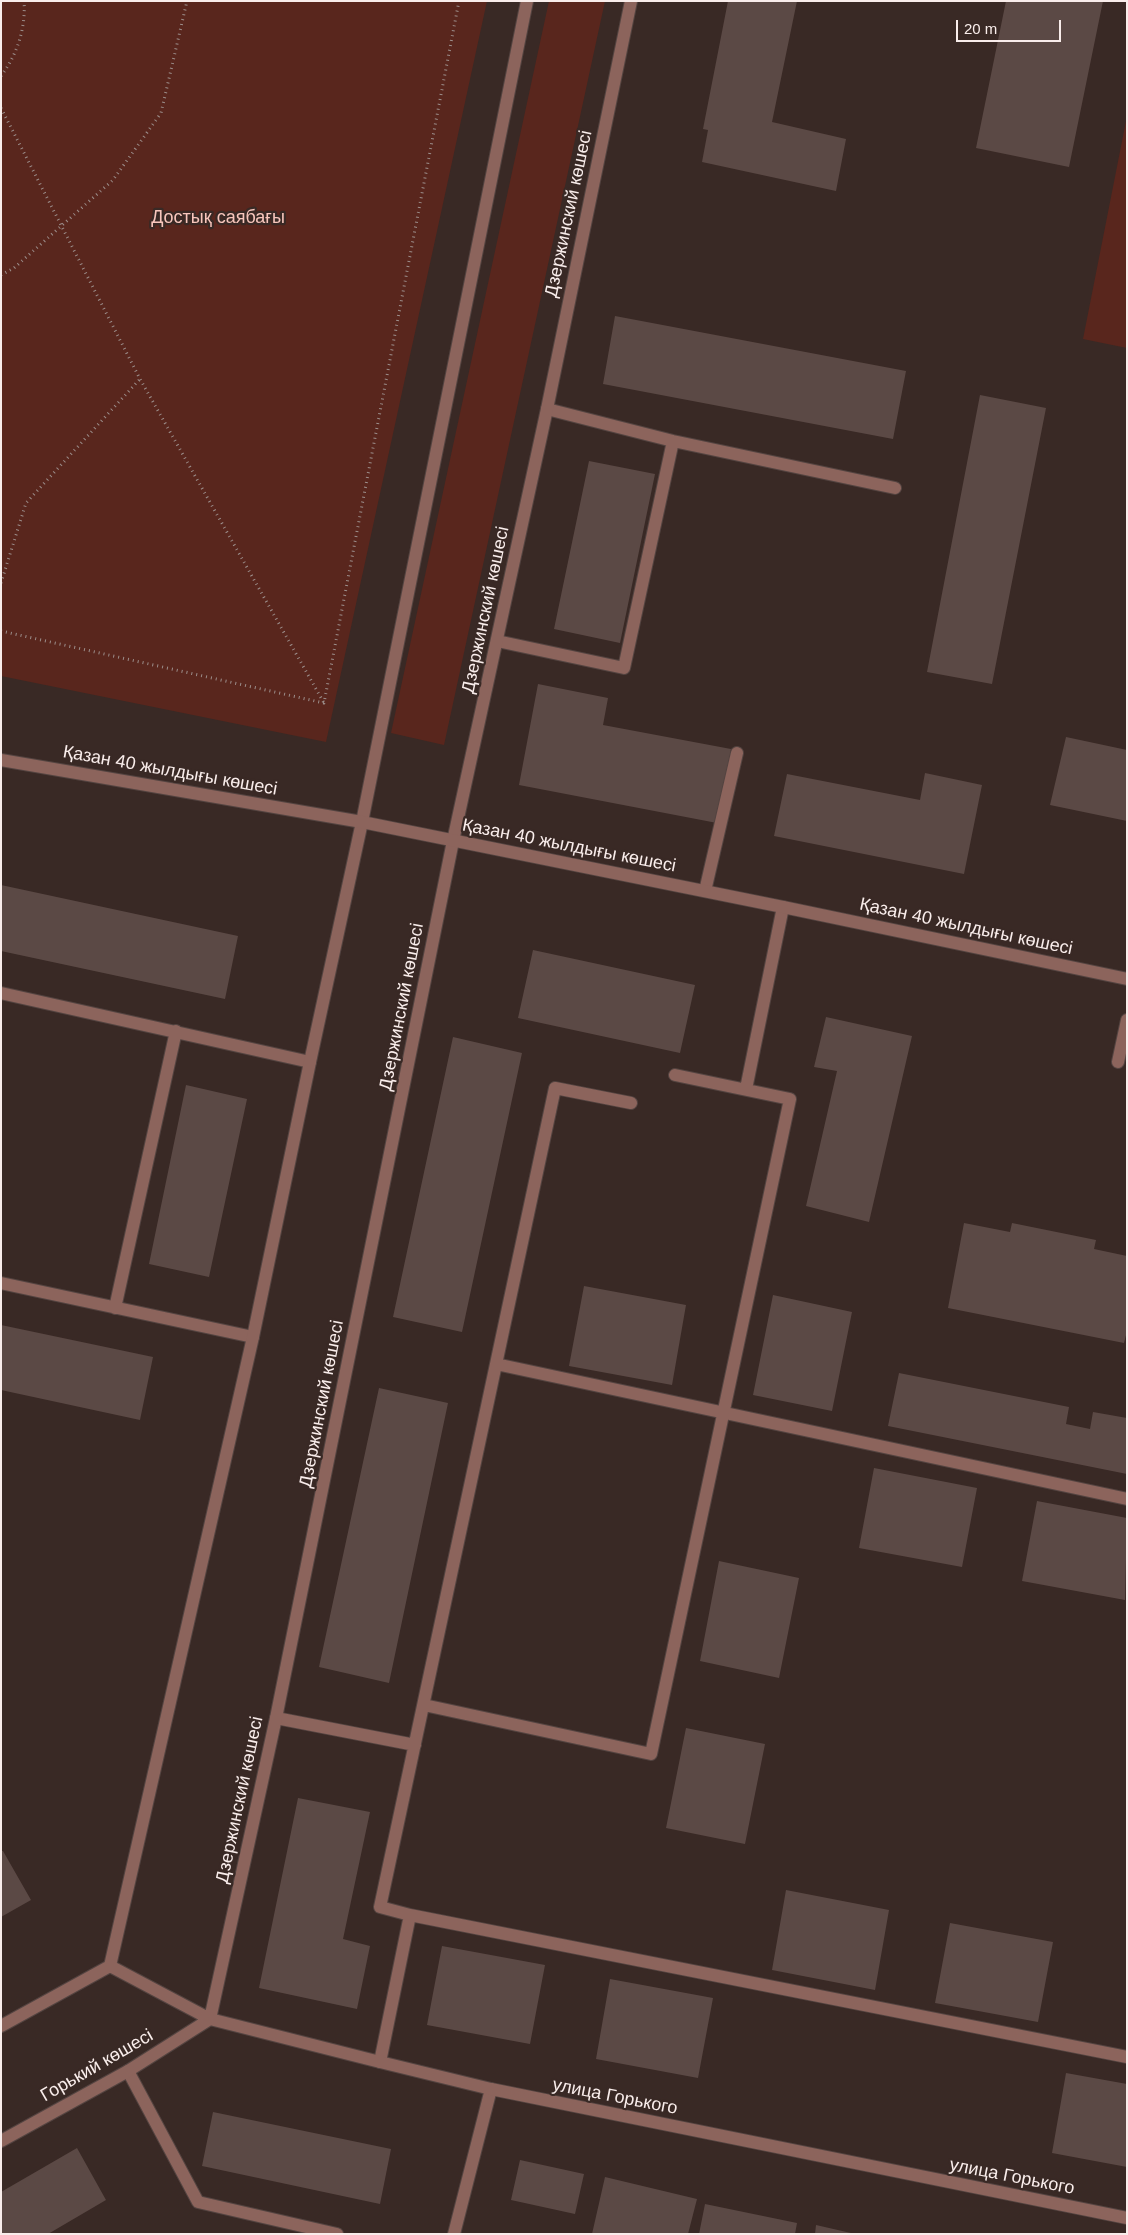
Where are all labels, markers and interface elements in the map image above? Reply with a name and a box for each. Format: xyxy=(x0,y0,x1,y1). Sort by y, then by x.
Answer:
scale bar xyxy=(958,10,1063,42)
text: 20 m xyxy=(964,20,997,37)
street label: Дзержинский көшесі xyxy=(541,129,597,299)
park label: Достық саябағы xyxy=(151,207,285,229)
street label: Дзержинский көшесі xyxy=(458,525,514,695)
street label: Қазан 40 жылдығы көшесі xyxy=(61,741,279,801)
street label: Қазан 40 жылдығы көшесі xyxy=(460,815,678,877)
street label: Қазан 40 жылдығы көшесі xyxy=(857,894,1075,960)
street label: Дзержинский көшесі xyxy=(375,921,429,1093)
street label: Дзержинский көшесі xyxy=(295,1318,349,1490)
street label: Дзержинский көшесі xyxy=(212,1715,268,1885)
street label: Горький көшесі xyxy=(37,2025,157,2107)
street label: улица Горького xyxy=(551,2074,679,2120)
street label: улица Горького xyxy=(948,2154,1076,2200)

